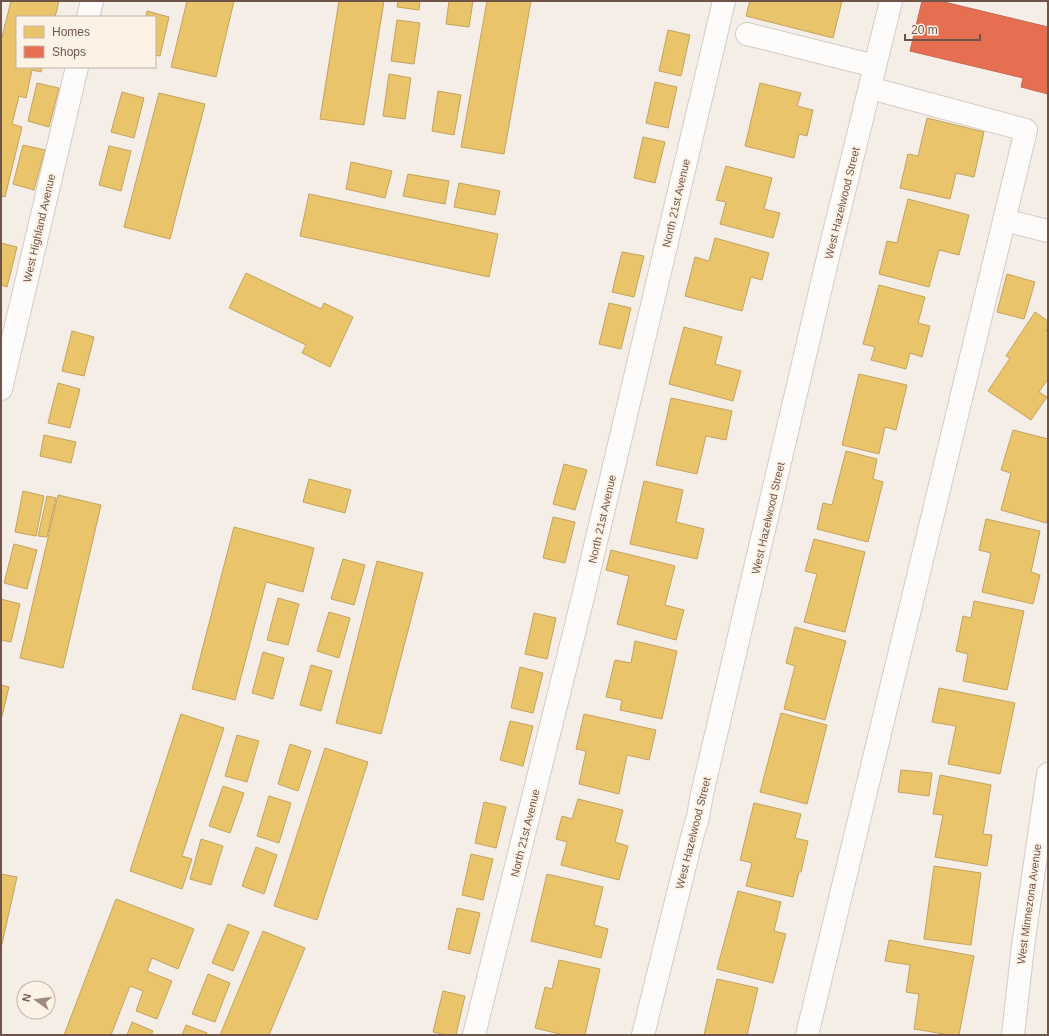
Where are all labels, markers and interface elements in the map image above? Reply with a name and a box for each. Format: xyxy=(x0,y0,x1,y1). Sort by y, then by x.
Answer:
legend xyxy=(16,16,156,68)
scale bar xyxy=(905,16,980,42)
text: 20 m xyxy=(911,23,938,37)
text: Homes xyxy=(52,25,90,39)
text: Shops xyxy=(52,45,86,59)
street label: West Hazelwood Street xyxy=(822,146,862,260)
street label: North 21st Avenue xyxy=(660,158,692,248)
street label: West Highland Avenue xyxy=(21,173,57,283)
street label: West Hazelwood Street xyxy=(749,461,787,575)
street label: North 21st Avenue xyxy=(586,474,618,564)
street label: West Hazelwood Street xyxy=(673,776,713,890)
street label: North 21st Avenue xyxy=(508,788,542,878)
street label: West Minnezona Avenue xyxy=(1015,843,1043,965)
north arrow xyxy=(16,980,56,1020)
text: N xyxy=(20,992,33,1003)

